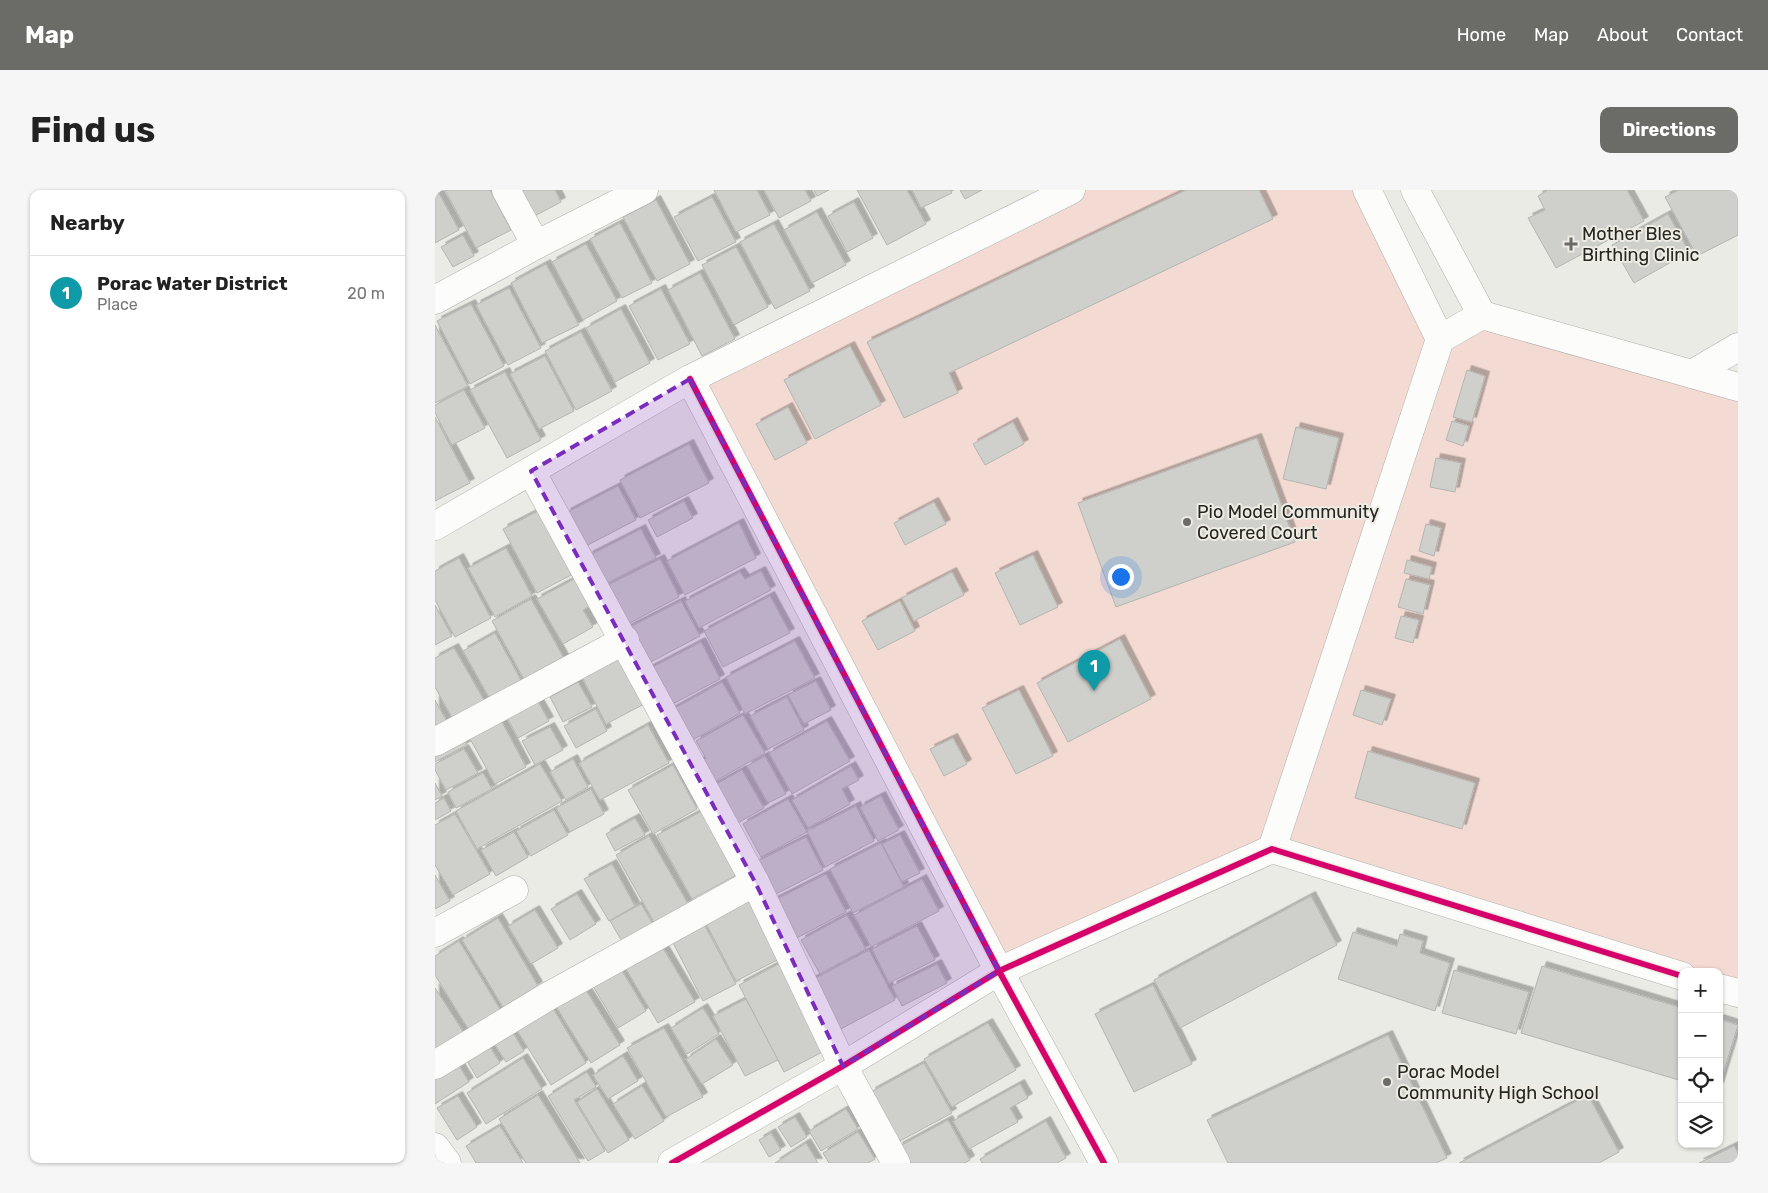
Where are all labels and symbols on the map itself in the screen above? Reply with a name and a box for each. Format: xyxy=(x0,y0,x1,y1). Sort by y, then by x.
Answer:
place label: Mother Bles Birthing Clinic xyxy=(1582,223,1700,266)
marker: Mother Bles Birthing Clinic xyxy=(1564,237,1578,251)
place label: Pio Model Community Covered Court xyxy=(1197,501,1379,544)
marker: Pio Model Community Covered Court xyxy=(1181,516,1193,528)
your location xyxy=(1108,564,1134,590)
pin: 1 xyxy=(1078,650,1110,691)
place label: Porac Model Community High School xyxy=(1397,1061,1599,1104)
marker: Porac Model Community High School xyxy=(1381,1076,1393,1088)

